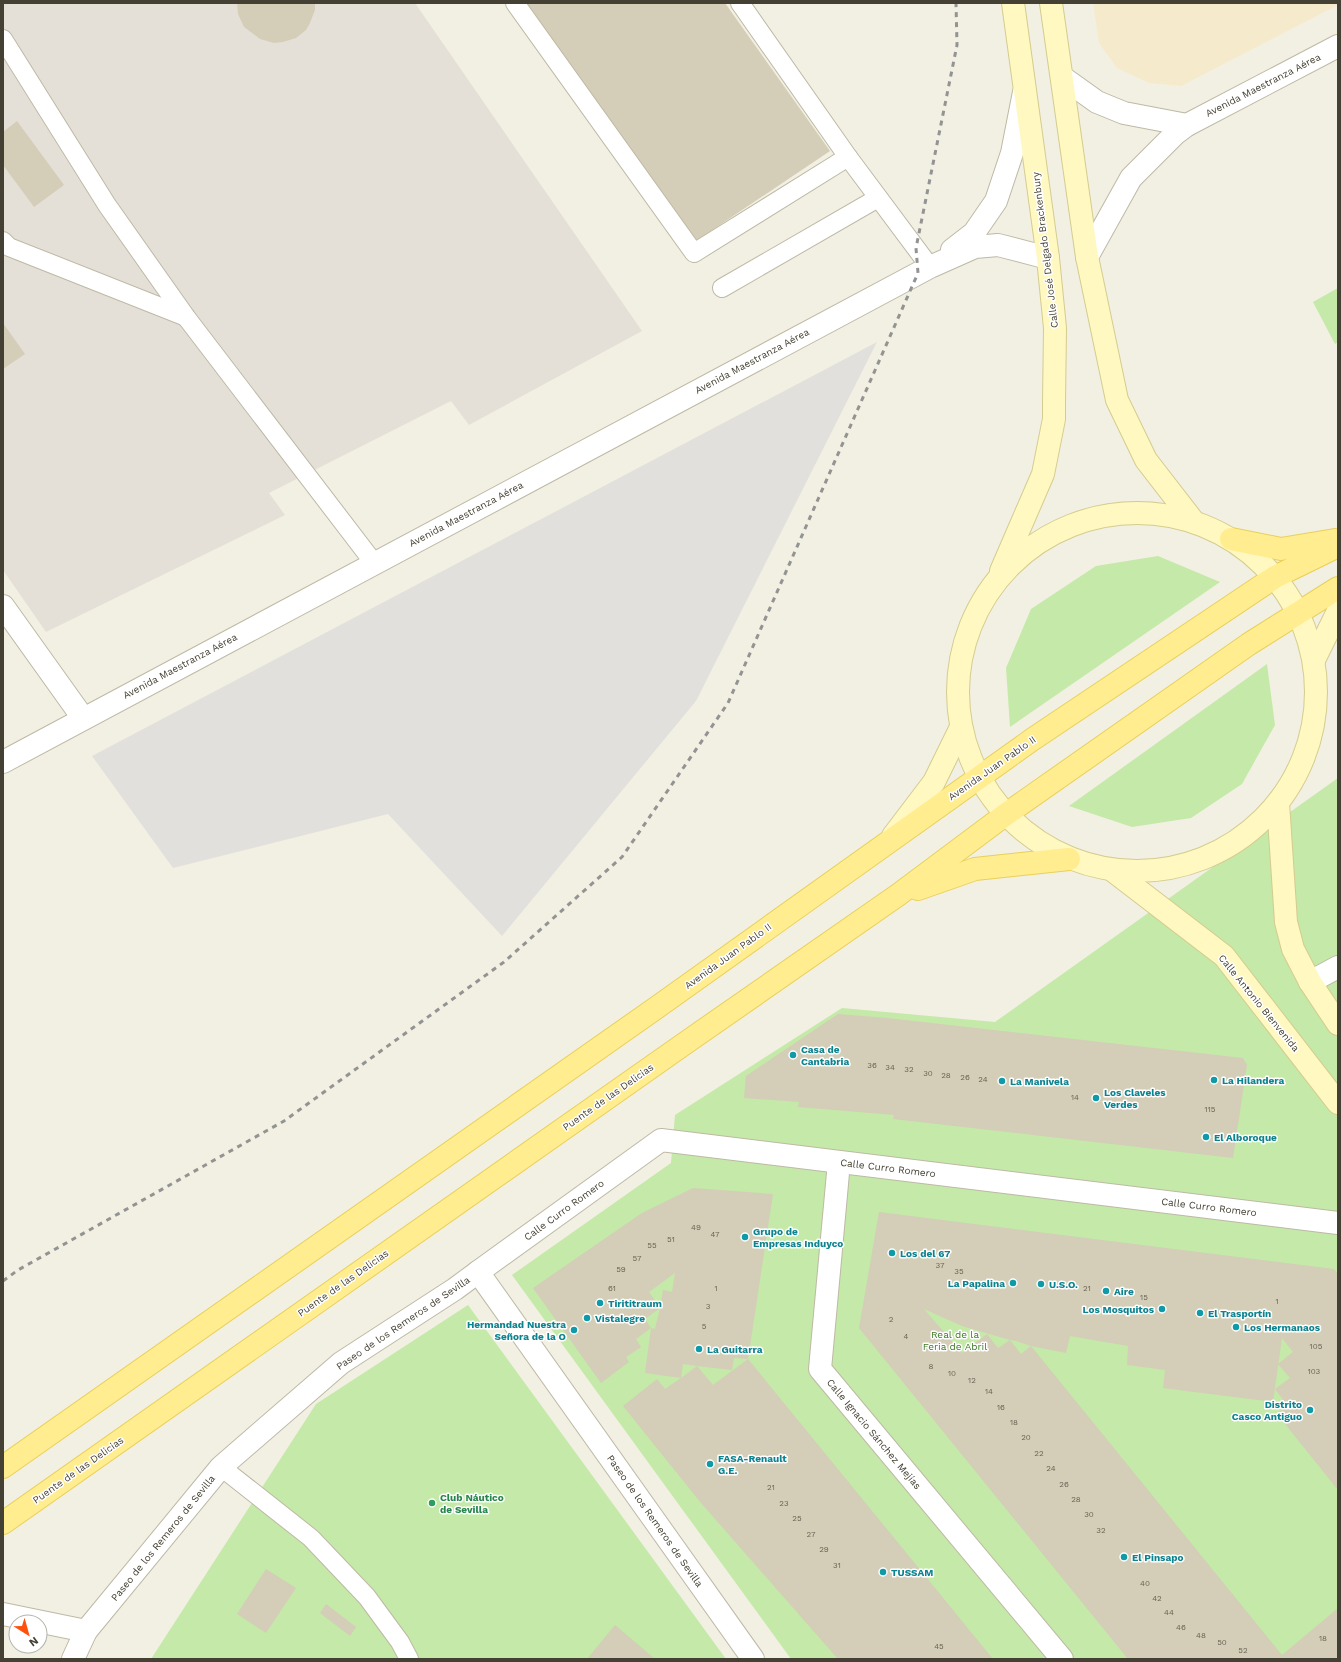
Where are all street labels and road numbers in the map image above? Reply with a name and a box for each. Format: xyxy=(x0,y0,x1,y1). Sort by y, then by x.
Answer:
street label: Avenida Maestranza Aérea xyxy=(1204,51,1323,119)
street label: Calle José Delgado Brackenbury xyxy=(1030,170,1060,329)
street label: Avenida Maestranza Aérea xyxy=(693,326,811,396)
street label: Avenida Maestranza Aérea xyxy=(407,479,525,549)
street label: Avenida Maestranza Aérea xyxy=(121,631,239,701)
street label: Avenida Juan Pablo II xyxy=(946,734,1038,802)
street label: Avenida Juan Pablo II xyxy=(683,921,773,991)
street label: Calle Antonio Bienvenida xyxy=(1217,952,1302,1054)
street label: Puente de las Delicias xyxy=(560,1061,656,1133)
street label: Calle Curro Romero xyxy=(840,1157,936,1179)
street label: Calle Curro Romero xyxy=(522,1177,606,1243)
street label: Calle Curro Romero xyxy=(1161,1196,1257,1218)
street label: Puente de las Delicias xyxy=(295,1247,391,1319)
street label: Paseo de los Remeros de Sevilla xyxy=(334,1274,472,1372)
street label: Calle Ignacio Sánchez Mejías xyxy=(825,1377,923,1491)
street label: Puente de las Delicias xyxy=(30,1434,126,1506)
street label: Paseo de los Remeros de Sevilla xyxy=(605,1453,705,1589)
street label: Paseo de los Remeros de Sevilla xyxy=(109,1473,217,1603)

